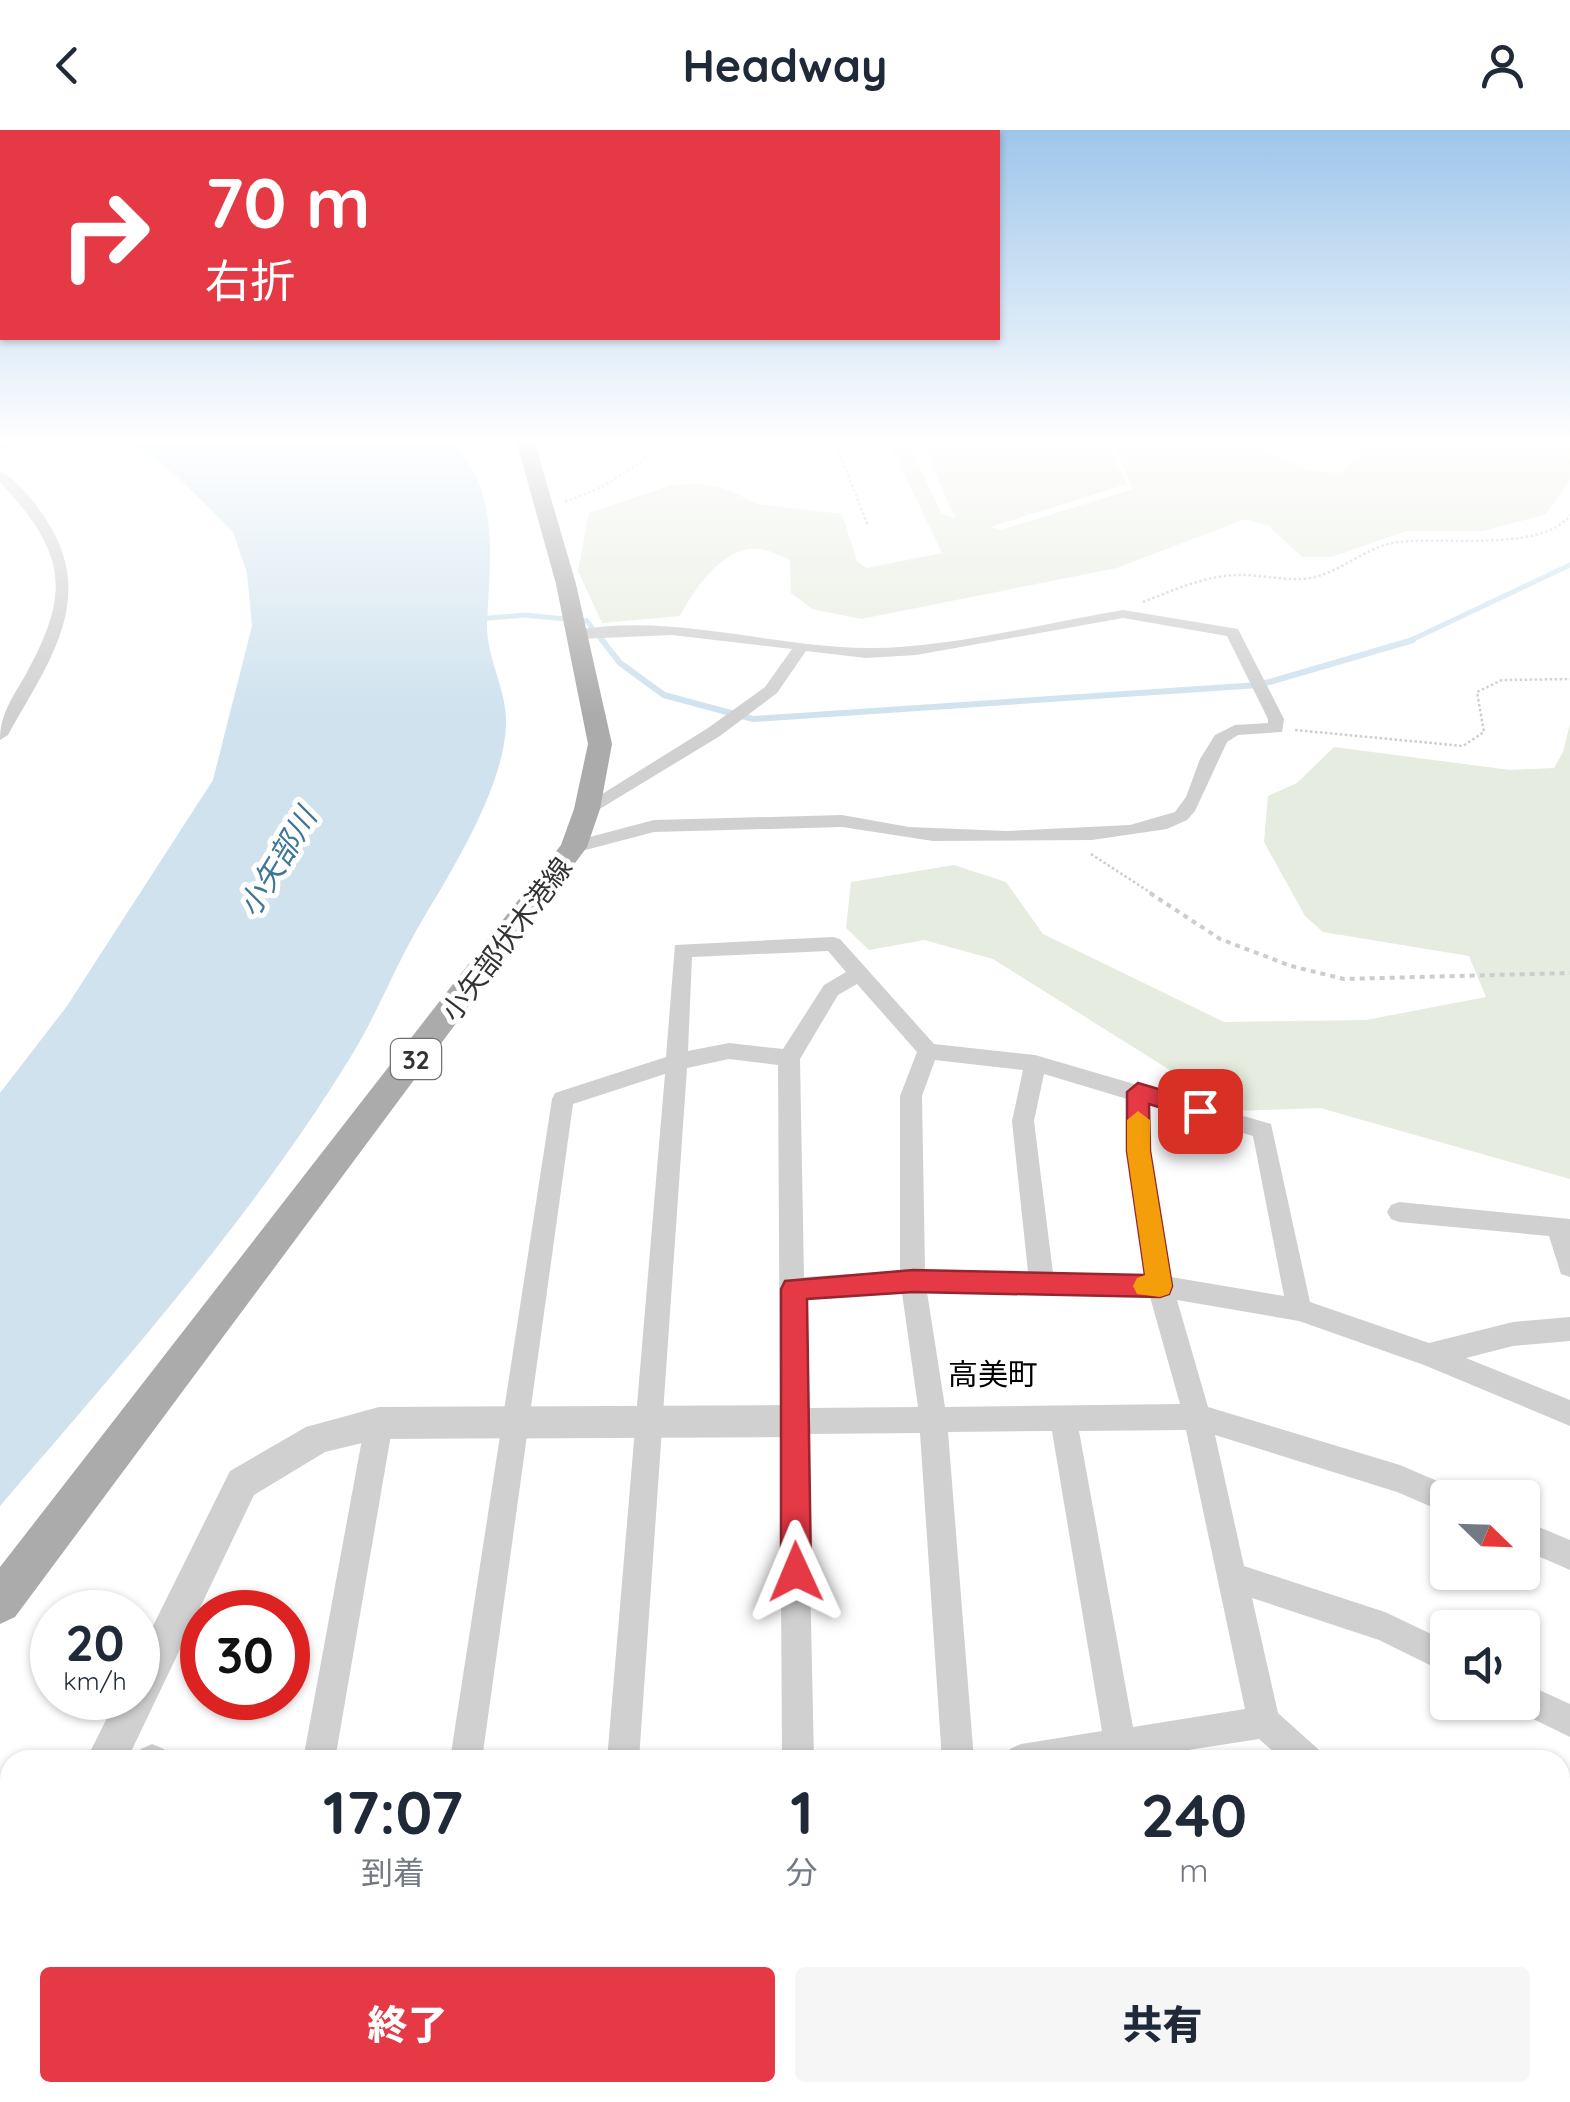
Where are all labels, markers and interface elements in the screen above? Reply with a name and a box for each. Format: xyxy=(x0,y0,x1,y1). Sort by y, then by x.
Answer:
text: Headway xyxy=(682,37,888,93)
icon: back xyxy=(40,38,95,93)
icon: person xyxy=(1475,38,1530,93)
text: 70 m xyxy=(205,158,371,246)
icon: right xyxy=(40,170,170,300)
text: 右折 xyxy=(205,252,295,308)
water label: 小矢部川 xyxy=(230,798,326,923)
street label: 小矢部伏木港線 xyxy=(433,850,579,1028)
road number: 32 xyxy=(391,1039,441,1079)
pin xyxy=(1158,1069,1243,1154)
icon: arrive xyxy=(1173,1084,1228,1139)
district label: 高美町 xyxy=(948,1355,1038,1393)
north arrow xyxy=(1430,1480,1540,1590)
map controls xyxy=(1430,1480,1540,1720)
position arrow xyxy=(744,1520,848,1624)
speed limit sign: 30 xyxy=(180,1590,310,1720)
button: sound xyxy=(1430,1610,1540,1720)
text: 20 xyxy=(65,1611,125,1674)
text: km/h xyxy=(63,1665,127,1696)
text: 17:07 xyxy=(323,1774,463,1849)
text: 1 xyxy=(790,1774,814,1849)
text: 240 xyxy=(1141,1777,1247,1852)
text: m xyxy=(1179,1850,1209,1890)
text: 到着 xyxy=(361,1852,425,1892)
text: 分 xyxy=(786,1852,818,1892)
button: 終了 xyxy=(40,1967,775,2082)
button: 共有 xyxy=(795,1967,1530,2082)

